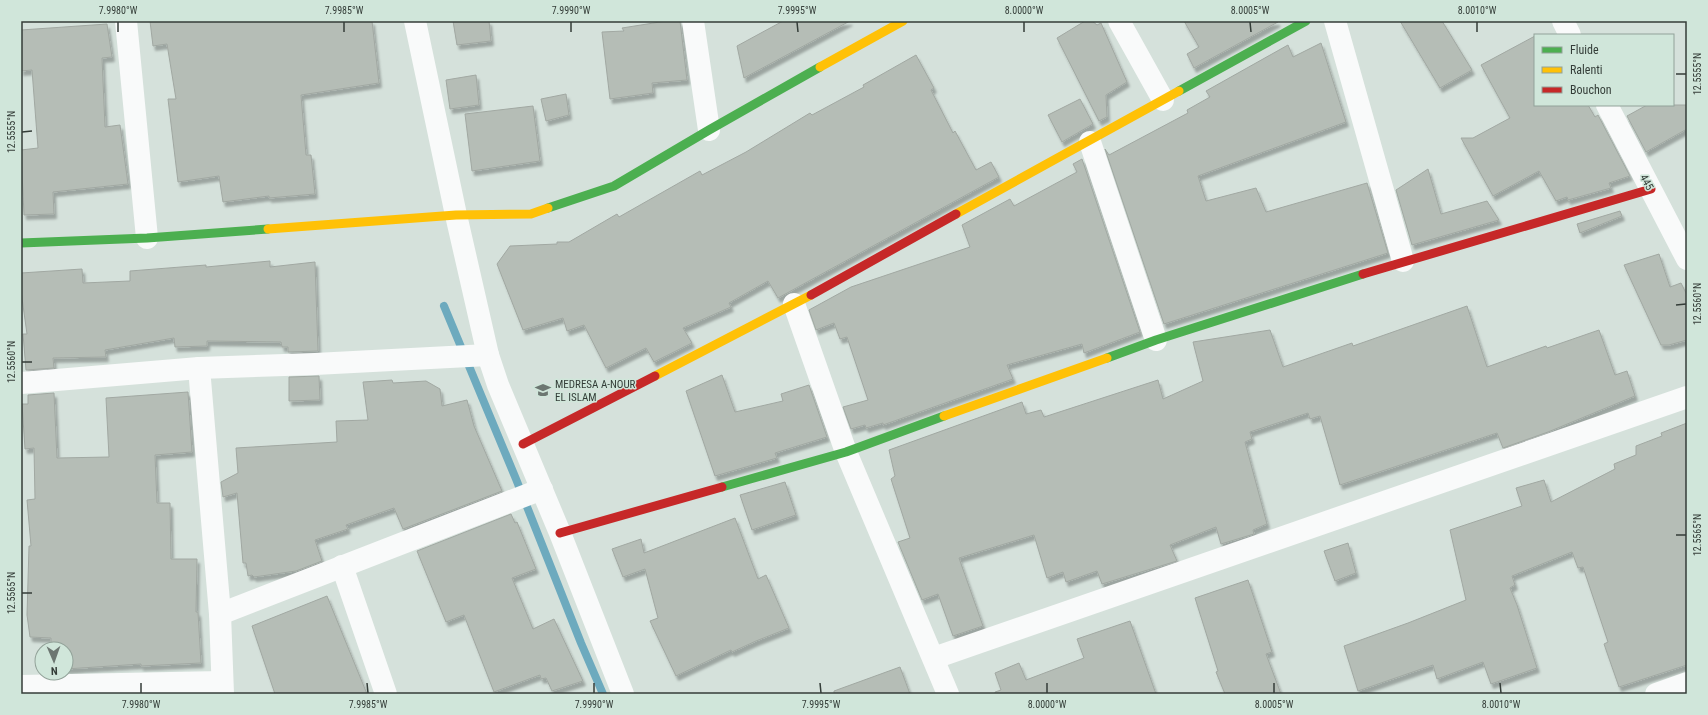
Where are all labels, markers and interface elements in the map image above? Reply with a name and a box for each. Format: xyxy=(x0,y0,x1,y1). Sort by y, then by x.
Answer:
text: 7.9980°W xyxy=(99,5,138,16)
text: 7.9985°W xyxy=(325,5,364,16)
text: 7.9990°W xyxy=(552,5,591,16)
text: 7.9995°W xyxy=(778,5,817,16)
text: 8.0000°W xyxy=(1005,5,1044,16)
text: 8.0005°W xyxy=(1231,5,1270,16)
text: 8.0010°W xyxy=(1458,5,1497,16)
legend xyxy=(1534,34,1674,106)
text: Fluide xyxy=(1570,43,1599,57)
text: 12.5555°N xyxy=(1692,53,1703,95)
text: Ralenti xyxy=(1570,63,1603,77)
text: Bouchon xyxy=(1570,83,1612,97)
text: 12.5555°N xyxy=(6,111,17,153)
street label: 445 xyxy=(1637,172,1656,192)
text: 12.5560°N xyxy=(1692,283,1703,325)
text: 12.5560°N xyxy=(6,341,17,383)
place label: MEDRESA A-NOUR EL ISLAM xyxy=(555,378,636,404)
school or university icon: MEDRESA A-NOUR EL ISLAM xyxy=(534,381,552,399)
text: 12.5565°N xyxy=(1692,514,1703,556)
text: 12.5565°N xyxy=(6,572,17,614)
north arrow xyxy=(34,641,74,681)
text: N xyxy=(50,664,58,677)
text: 7.9980°W xyxy=(122,699,161,710)
text: 7.9985°W xyxy=(349,699,388,710)
text: 7.9990°W xyxy=(575,699,614,710)
text: 7.9995°W xyxy=(802,699,841,710)
text: 8.0000°W xyxy=(1028,699,1067,710)
text: 8.0005°W xyxy=(1255,699,1294,710)
text: 8.0010°W xyxy=(1482,699,1521,710)

